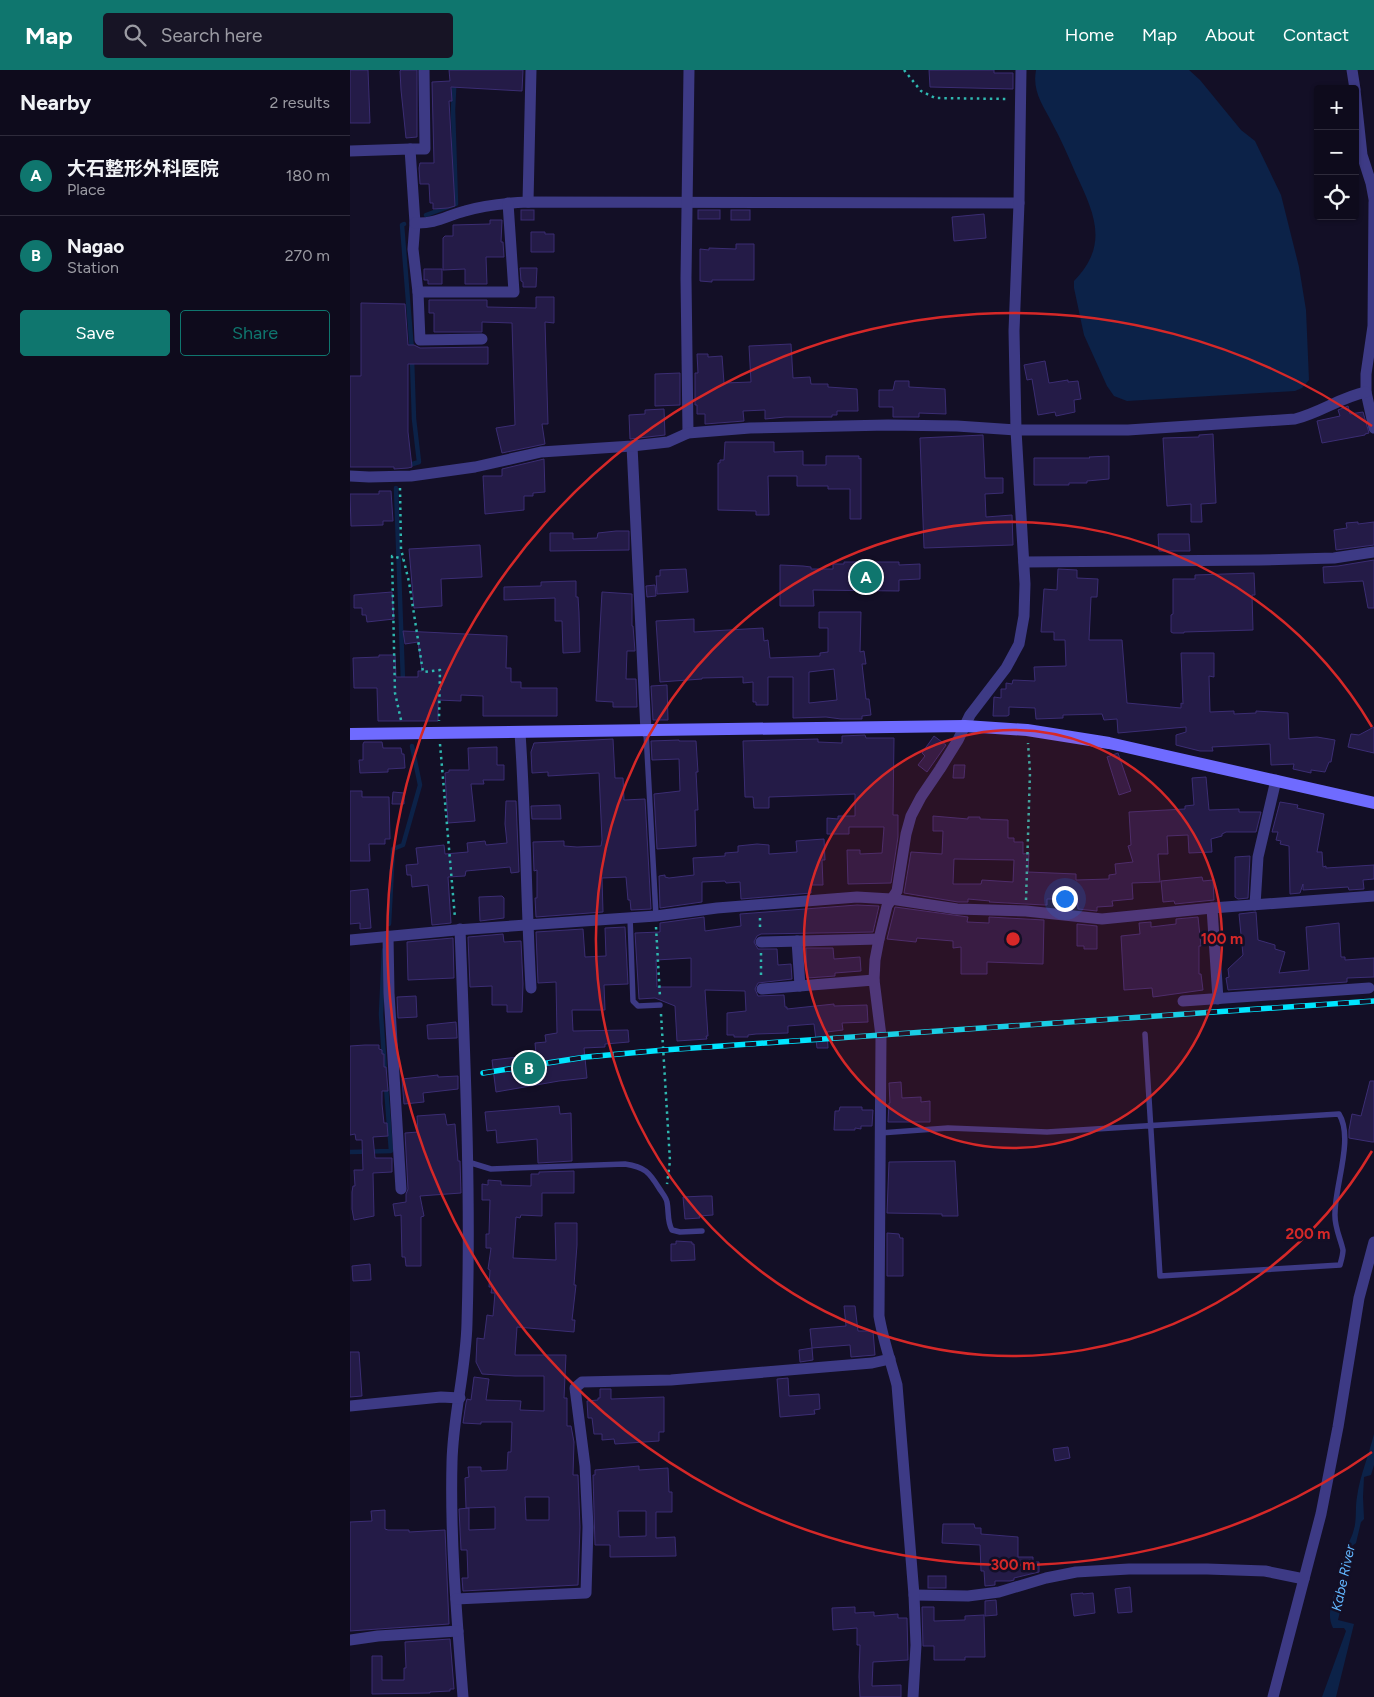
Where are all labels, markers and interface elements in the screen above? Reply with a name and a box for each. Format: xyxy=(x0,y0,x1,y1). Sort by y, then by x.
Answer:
search box xyxy=(103,13,453,58)
text: Map xyxy=(25,21,73,50)
icon: search xyxy=(121,21,149,49)
text: Search here xyxy=(161,24,262,47)
text: Home xyxy=(1065,24,1114,46)
text: Map xyxy=(1142,24,1177,46)
text: About xyxy=(1205,24,1255,46)
text: Contact xyxy=(1283,24,1349,46)
map controls xyxy=(1314,85,1359,220)
button: + xyxy=(1314,85,1359,130)
text: Nearby xyxy=(20,90,91,115)
text: 2 results xyxy=(270,93,330,112)
button: − xyxy=(1314,130,1359,175)
text: 大石整形外科医院 xyxy=(67,157,219,180)
text: A xyxy=(30,166,42,185)
text: 180 m xyxy=(286,166,330,185)
button: locate xyxy=(1314,175,1359,220)
text: Place xyxy=(67,180,105,199)
text: Nagao xyxy=(67,235,124,258)
text: B xyxy=(31,246,41,265)
text: 270 m xyxy=(285,246,330,265)
text: Station xyxy=(67,258,119,277)
button: Save xyxy=(20,310,170,356)
button: Share xyxy=(180,310,330,356)
pin: A xyxy=(850,558,882,596)
your location xyxy=(1052,886,1078,912)
centre of rings xyxy=(1004,930,1022,948)
text: 100 m xyxy=(1201,930,1243,948)
pin: B xyxy=(513,1049,545,1087)
text: 200 m xyxy=(1286,1225,1330,1243)
water label: Kabe River xyxy=(1328,1542,1359,1613)
text: 300 m xyxy=(991,1556,1035,1574)

